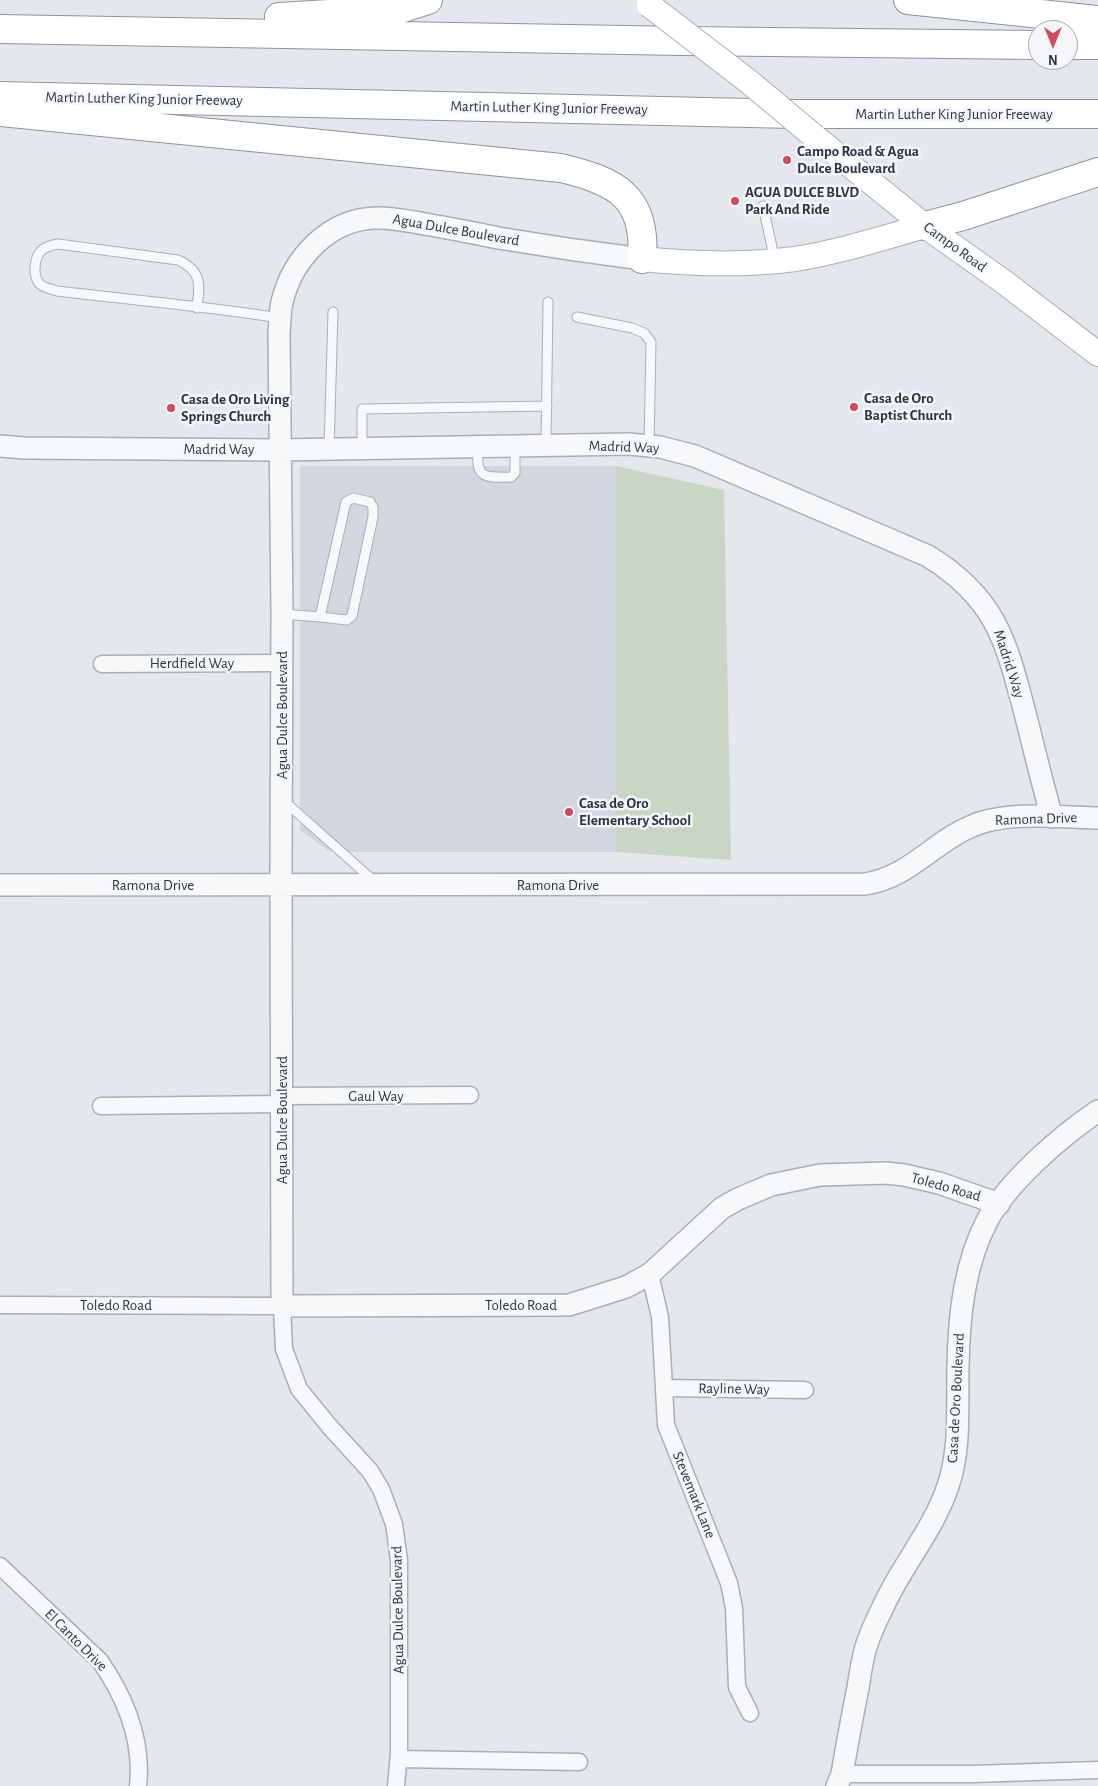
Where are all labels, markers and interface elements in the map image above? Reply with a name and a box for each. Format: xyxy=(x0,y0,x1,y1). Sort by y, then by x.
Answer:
north arrow xyxy=(1028,20,1078,70)
text: N xyxy=(1048,52,1058,66)
street label: Martin Luther King Junior Freeway xyxy=(45,88,243,110)
street label: Martin Luther King Junior Freeway xyxy=(450,97,648,119)
street label: Martin Luther King Junior Freeway xyxy=(855,105,1053,123)
place label: Campo Road & Agua Dulce Boulevard xyxy=(797,142,919,177)
marker: Campo Road & Agua Dulce Boulevard xyxy=(781,154,793,166)
place label: AGUA DULCE BLVD Park And Ride xyxy=(745,183,859,218)
marker: AGUA DULCE BLVD Park And Ride xyxy=(729,195,741,207)
street label: Agua Dulce Boulevard xyxy=(391,210,521,250)
street label: Campo Road xyxy=(920,218,990,276)
place label: Casa de Oro Baptist Church xyxy=(864,389,952,424)
place label: Casa de Oro Living Springs Church xyxy=(181,390,289,425)
marker: Casa de Oro Baptist Church xyxy=(848,401,860,413)
marker: Casa de Oro Living Springs Church xyxy=(165,402,177,414)
street label: Madrid Way xyxy=(588,437,660,457)
street label: Madrid Way xyxy=(184,440,254,458)
street label: Madrid Way xyxy=(989,628,1029,700)
street label: Agua Dulce Boulevard xyxy=(273,651,291,779)
street label: Herdfield Way xyxy=(150,654,234,672)
place label: Casa de Oro Elementary School xyxy=(579,794,691,829)
marker: Casa de Oro Elementary School xyxy=(563,806,575,818)
street label: Ramona Drive xyxy=(995,809,1077,829)
street label: Ramona Drive xyxy=(112,876,194,894)
street label: Ramona Drive xyxy=(517,876,599,894)
street label: Agua Dulce Boulevard xyxy=(273,1056,291,1184)
street label: Gaul Way xyxy=(348,1087,404,1105)
street label: Toledo Road xyxy=(909,1168,983,1206)
street label: Toledo Road xyxy=(80,1296,152,1314)
street label: Toledo Road xyxy=(485,1296,557,1314)
street label: Casa de Oro Boulevard xyxy=(944,1333,968,1463)
street label: Rayline Way xyxy=(698,1379,770,1399)
street label: Stevemark Lane xyxy=(668,1449,720,1541)
street label: Agua Dulce Boulevard xyxy=(388,1546,408,1674)
street label: El Canto Drive xyxy=(41,1605,111,1675)

